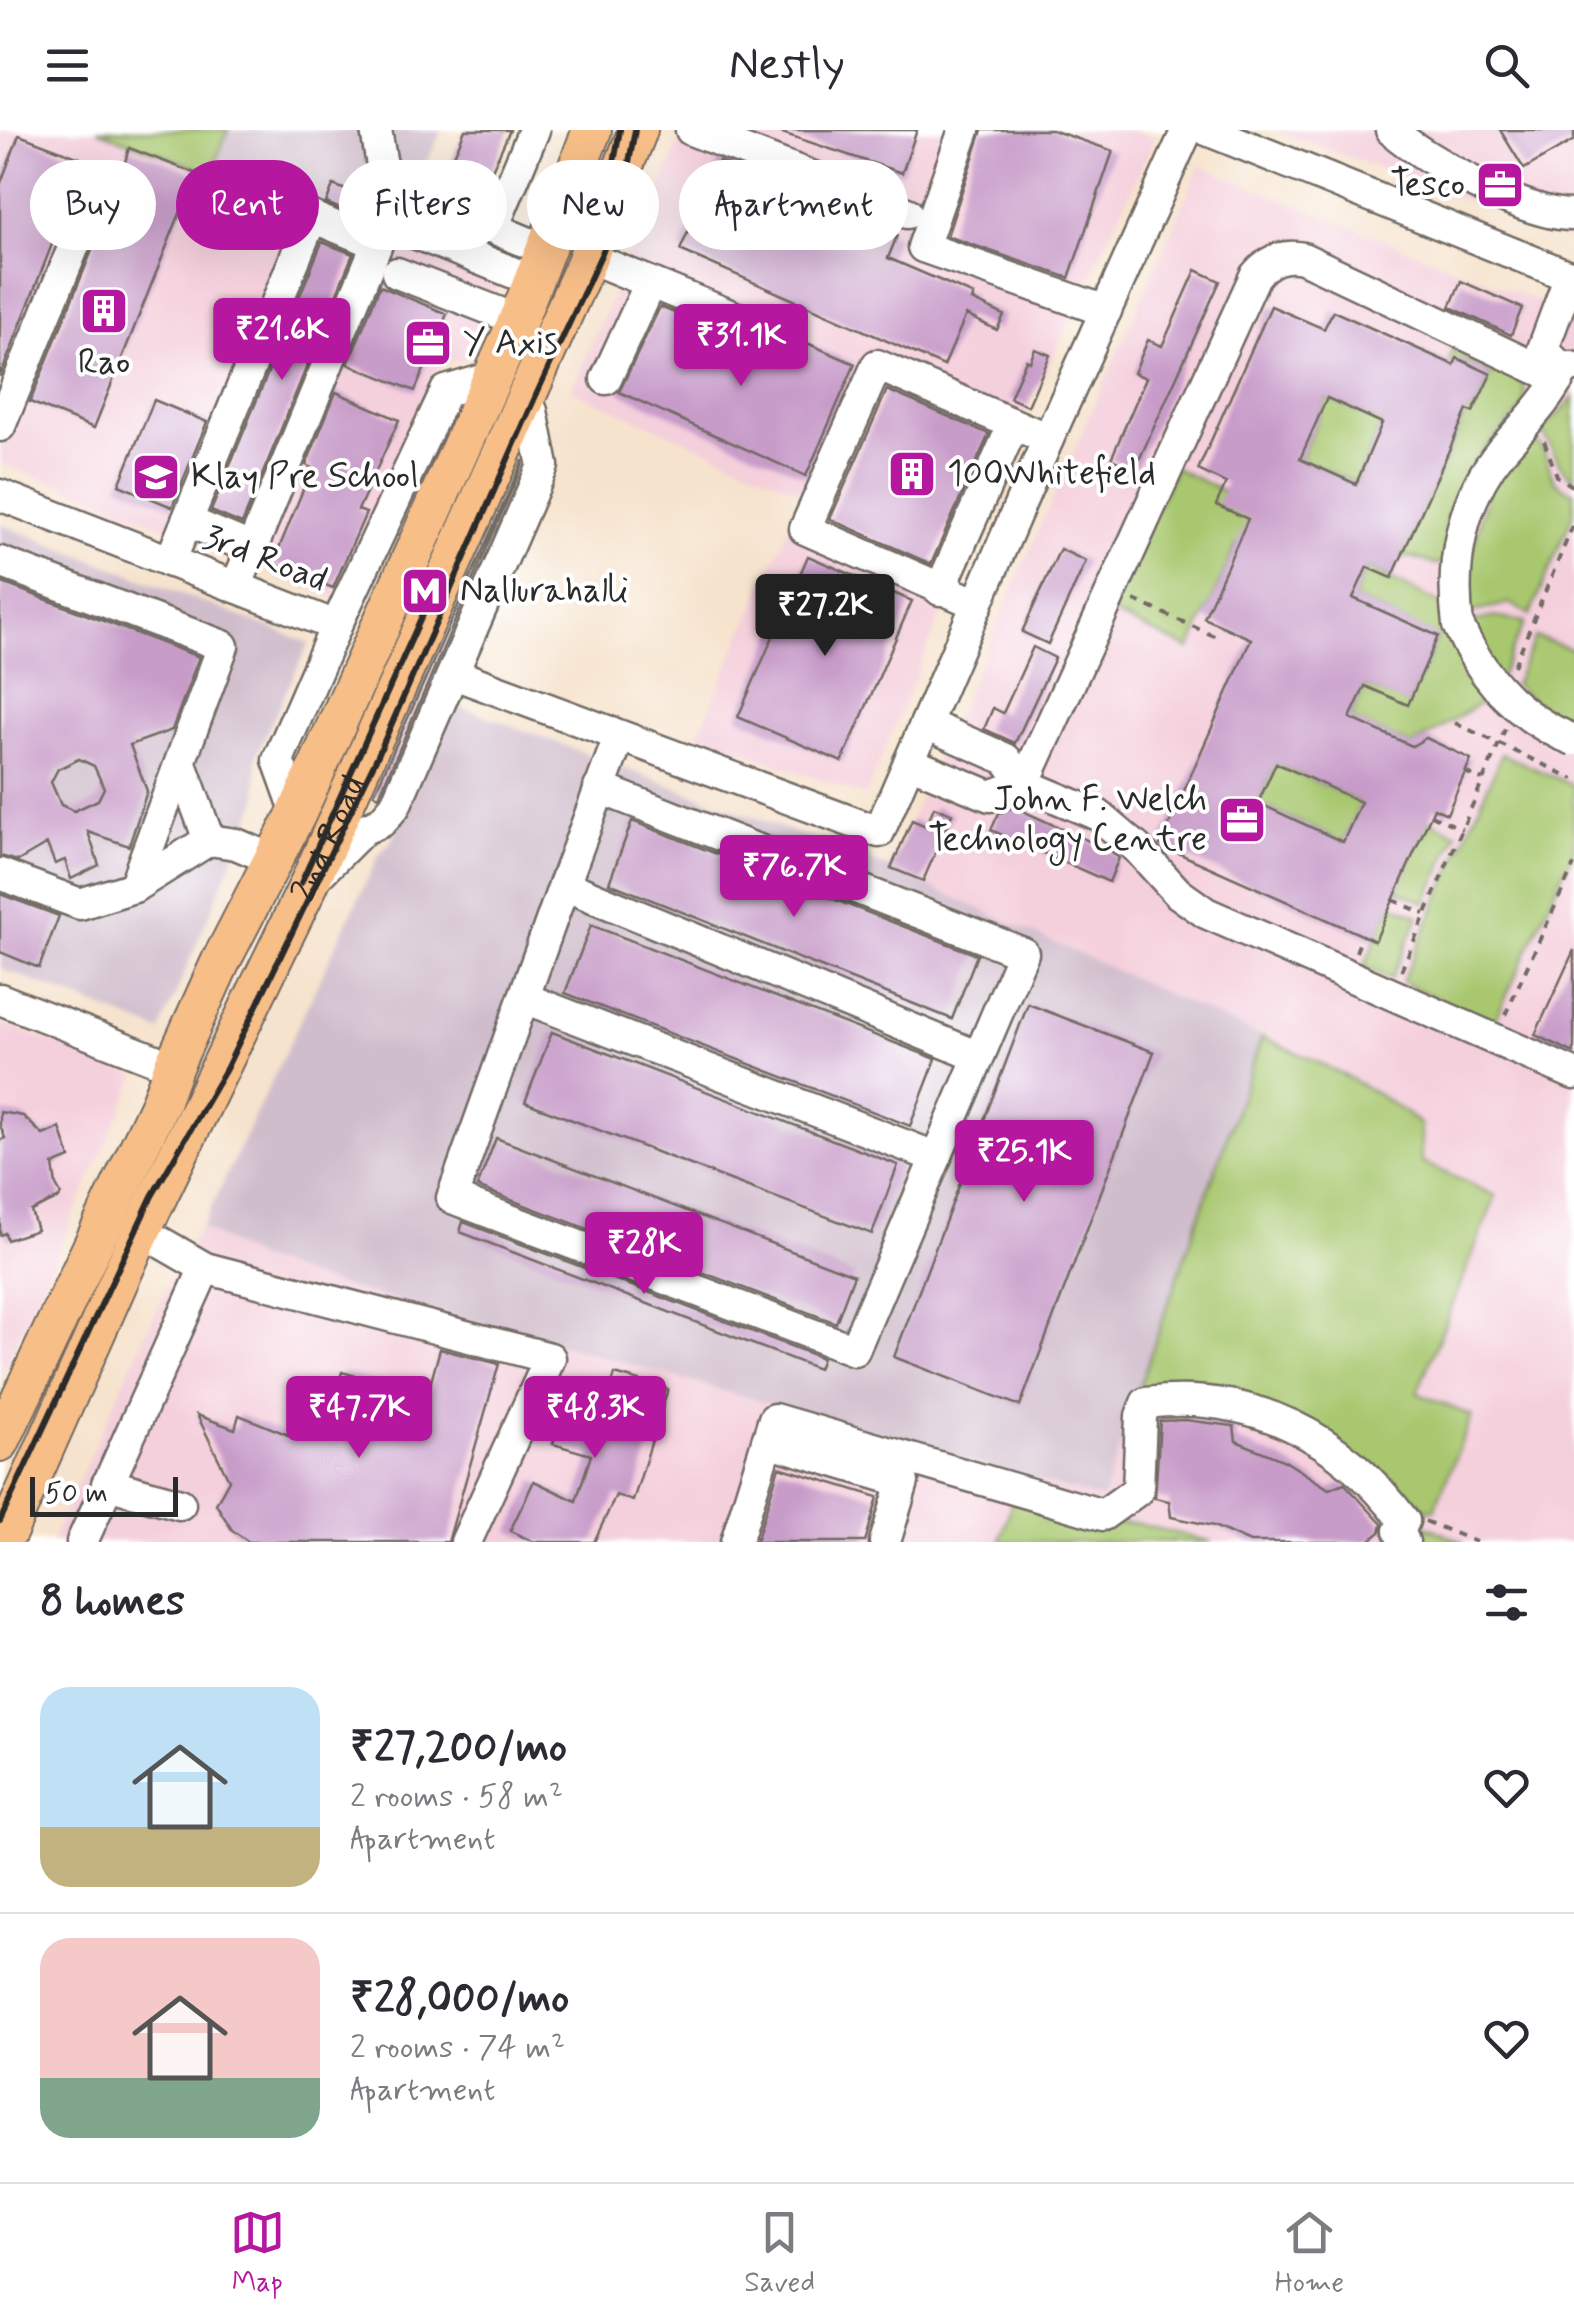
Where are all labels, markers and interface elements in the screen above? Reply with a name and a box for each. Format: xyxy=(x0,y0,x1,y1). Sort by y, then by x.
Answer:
text: Nestly xyxy=(729,36,845,95)
icon: menu xyxy=(40,38,95,93)
icon: search xyxy=(1479,38,1534,93)
office icon: Tesco xyxy=(1474,159,1526,211)
chip: Buy xyxy=(30,160,156,250)
chip: Rent xyxy=(176,160,319,250)
chip: Filters xyxy=(339,160,507,250)
chip: New xyxy=(527,160,659,250)
chip: Apartment xyxy=(679,160,908,250)
place label: Tesco xyxy=(1390,162,1465,208)
building icon: Rao xyxy=(78,285,130,337)
pin: ₹21.6K xyxy=(201,298,363,383)
pin: ₹31.1K xyxy=(660,304,822,389)
text: ₹21.6K xyxy=(235,309,329,351)
text: ₹31.1K xyxy=(696,315,786,357)
office icon: Y Axis xyxy=(402,317,454,369)
place label: Y Axis xyxy=(463,320,558,366)
place label: Rao xyxy=(78,340,130,386)
building icon: 100Whitefield xyxy=(886,448,938,500)
school or university icon: Klay Pre School xyxy=(130,451,182,503)
place label: 100Whitefield xyxy=(947,451,1156,497)
place label: Klay Pre School xyxy=(191,454,419,500)
street label: 3rd Road xyxy=(196,514,334,604)
metro station icon: Nallurahalli xyxy=(399,565,451,617)
place label: Nallurahalli xyxy=(460,568,629,614)
pin: ₹27.2K xyxy=(744,574,906,659)
text: ₹27.2K xyxy=(778,585,872,627)
street label: 2nd Road xyxy=(281,768,377,910)
place label: John F. Welch Technology Centre xyxy=(928,777,1207,866)
office icon: John F. Welch Technology Centre xyxy=(1216,794,1268,846)
pin: ₹76.7K xyxy=(713,835,875,920)
text: ₹76.7K xyxy=(742,846,846,888)
pin: ₹25.1K xyxy=(943,1120,1105,1205)
text: ₹25.1K xyxy=(977,1131,1071,1173)
pin: ₹28K xyxy=(585,1212,703,1297)
text: ₹28K xyxy=(607,1223,681,1265)
pin: ₹47.7K xyxy=(278,1376,440,1461)
pin: ₹48.3K xyxy=(514,1376,676,1461)
text: ₹47.7K xyxy=(308,1387,410,1429)
text: ₹48.3K xyxy=(546,1387,644,1429)
scale bar xyxy=(30,1472,178,1516)
text: 50 m xyxy=(45,1476,108,1513)
text: 8 homes xyxy=(40,1575,185,1630)
icon: filters xyxy=(1479,1575,1534,1630)
text: ₹27,200/mo xyxy=(350,1721,567,1776)
icon: home xyxy=(120,1727,240,1847)
icon: heart xyxy=(1479,1760,1534,1815)
text: 2 rooms · 58 m² xyxy=(350,1776,563,1818)
text: Apartment xyxy=(350,1818,495,1860)
text: ₹28,000/mo xyxy=(350,1972,569,2027)
icon: home xyxy=(120,1978,240,2098)
icon: heart xyxy=(1479,2011,1534,2066)
text: 2 rooms · 74 m² xyxy=(350,2027,565,2069)
text: Apartment xyxy=(350,2069,495,2111)
tab: Map xyxy=(230,2205,285,2302)
tab: Saved xyxy=(744,2205,815,2302)
tab: Home xyxy=(1275,2205,1344,2302)

